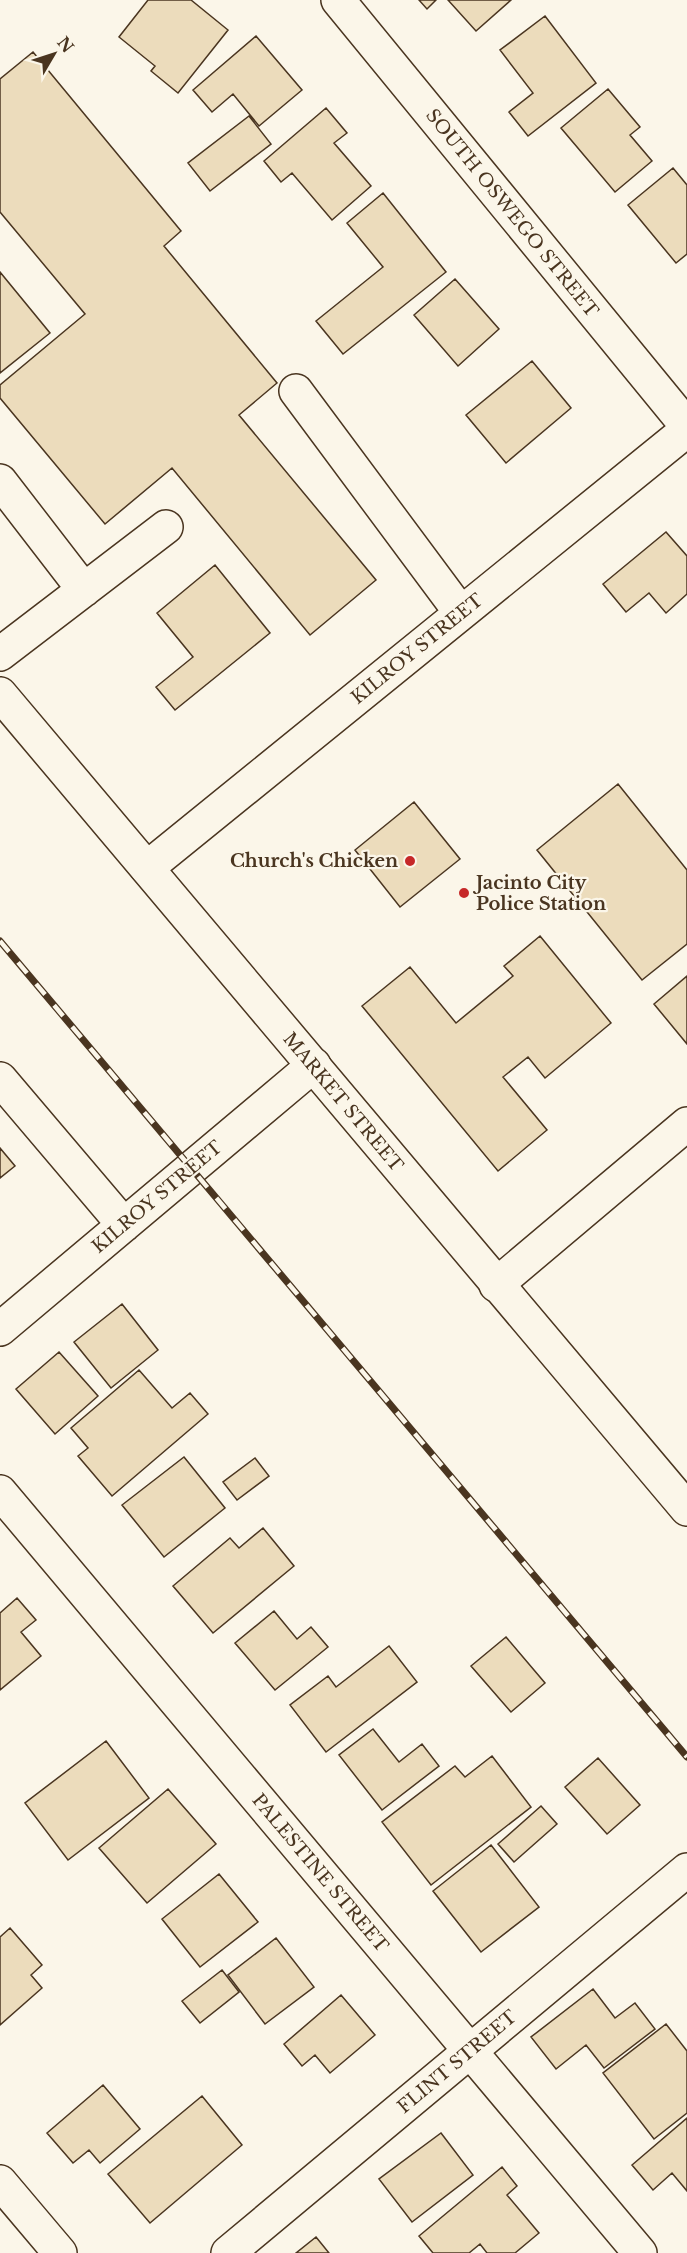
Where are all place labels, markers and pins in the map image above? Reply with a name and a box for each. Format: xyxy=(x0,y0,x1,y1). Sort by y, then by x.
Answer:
place label: Church's Chicken xyxy=(230,850,398,872)
marker: Church's Chicken xyxy=(403,854,417,868)
place label: Jacinto City Police Station xyxy=(472,872,606,915)
marker: Jacinto City Police Station xyxy=(457,886,471,900)

